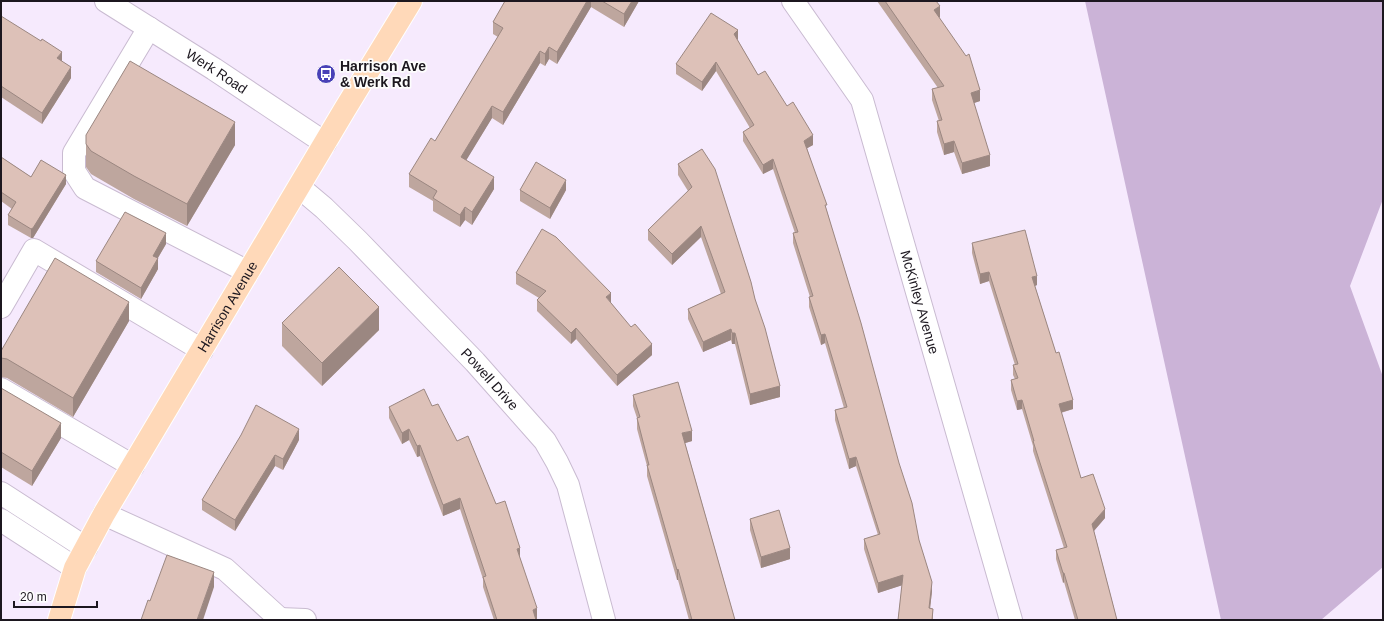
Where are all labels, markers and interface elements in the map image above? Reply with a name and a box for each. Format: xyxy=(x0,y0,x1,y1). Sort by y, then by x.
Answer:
street label: Werk Road xyxy=(183,45,250,97)
place label: Harrison Ave & Werk Rd xyxy=(340,58,426,90)
bus stop icon: Harrison Ave & Werk Rd xyxy=(315,63,337,85)
street label: McKinley Avenue xyxy=(897,248,942,356)
street label: Harrison Avenue xyxy=(194,258,261,355)
street label: Powell Drive xyxy=(458,345,522,414)
scale bar xyxy=(14,583,97,609)
text: 20 m xyxy=(20,590,47,604)

